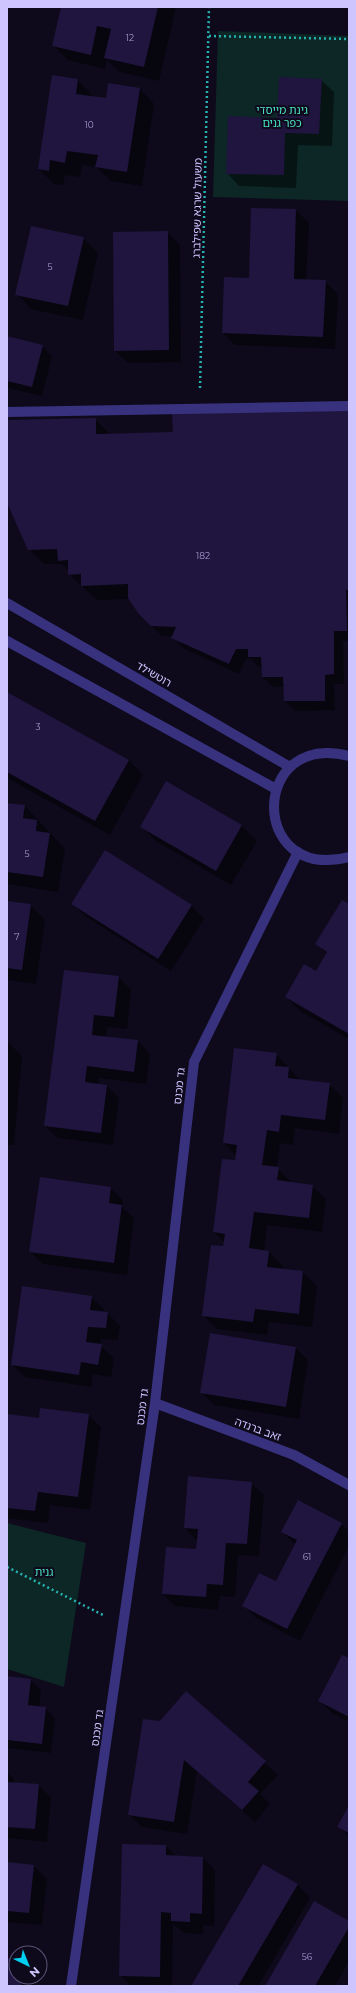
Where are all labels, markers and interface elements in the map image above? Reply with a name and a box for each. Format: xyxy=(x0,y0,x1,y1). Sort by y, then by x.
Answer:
house number: 12 xyxy=(126,32,134,43)
park label: גינת מייסדי כפר גנים xyxy=(256,103,308,130)
house number: 10 xyxy=(84,119,94,130)
street label: משעול שרגא שפילברג xyxy=(189,158,205,258)
house number: 5 xyxy=(47,261,53,272)
house number: 182 xyxy=(196,550,210,561)
street label: רוטשילד xyxy=(134,658,174,690)
house number: 3 xyxy=(35,721,41,732)
house number: 5 xyxy=(24,848,30,859)
house number: 7 xyxy=(14,931,20,942)
street label: גד מכנס xyxy=(170,1067,188,1105)
street label: גד מכנס xyxy=(133,1388,151,1426)
street label: זאב ברנדה xyxy=(233,1414,283,1444)
house number: 61 xyxy=(303,1551,311,1562)
park label: גנית xyxy=(35,1565,53,1579)
street label: גד מכנס xyxy=(87,1709,107,1747)
north arrow xyxy=(8,1945,48,1985)
house number: 56 xyxy=(302,1951,313,1962)
text: N xyxy=(27,1964,43,1980)

